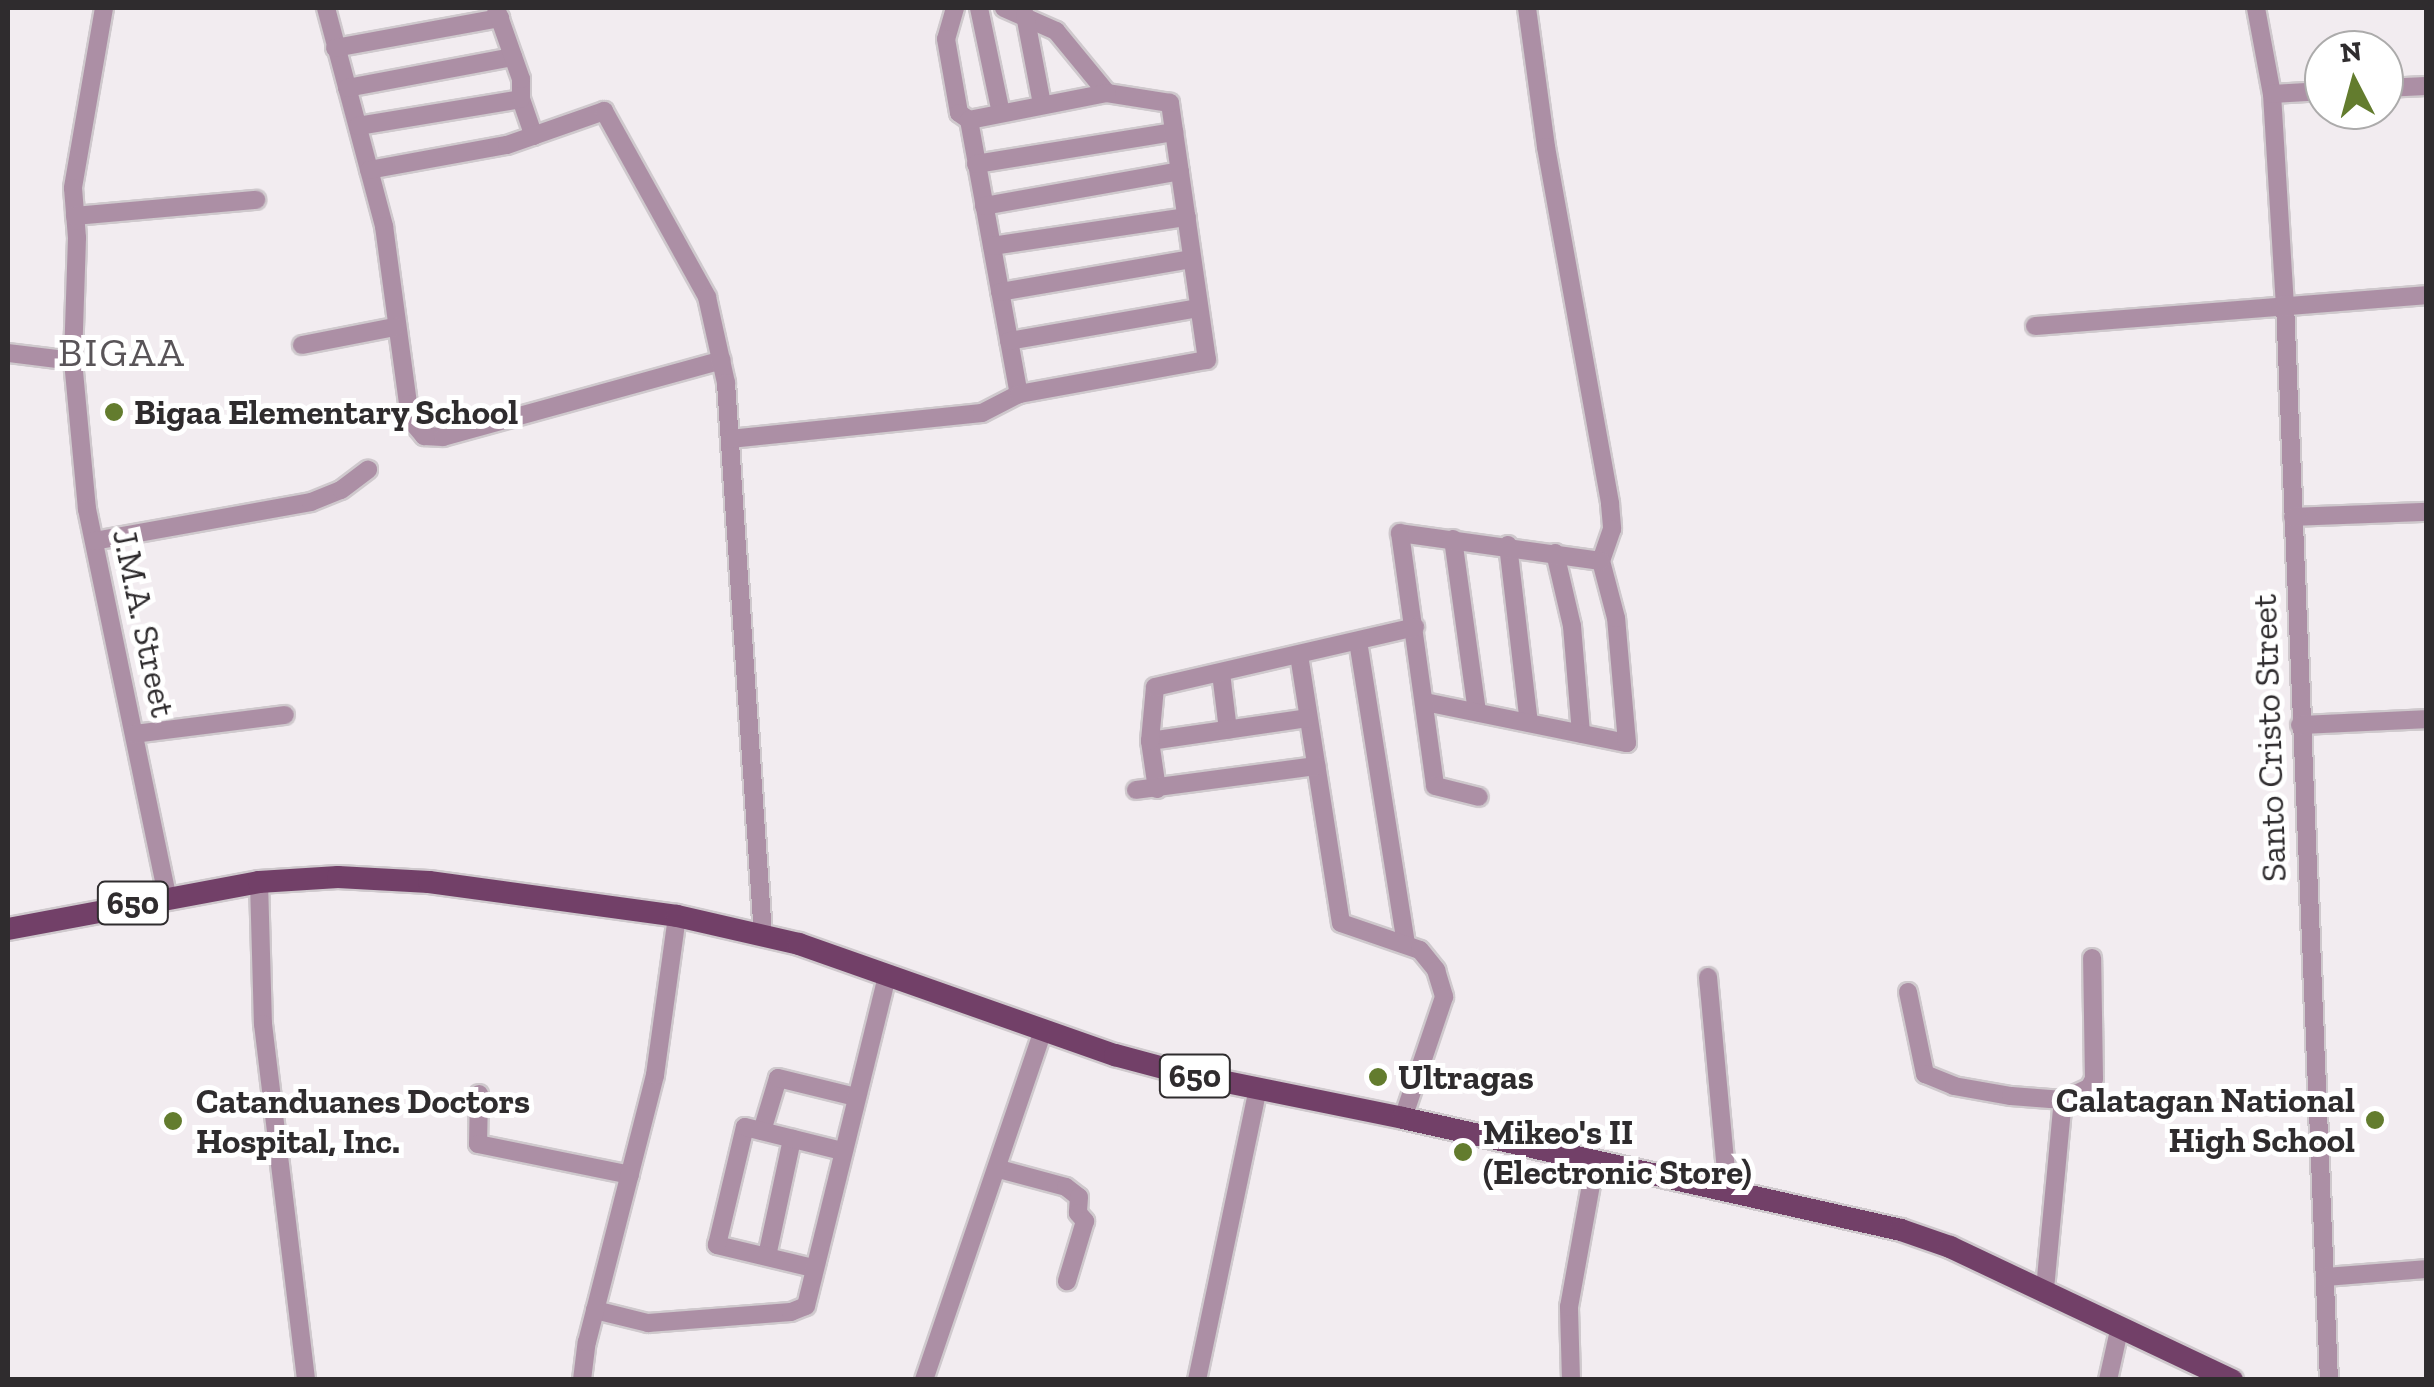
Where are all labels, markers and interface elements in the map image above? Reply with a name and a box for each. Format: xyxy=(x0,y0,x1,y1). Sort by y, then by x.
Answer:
north arrow xyxy=(2304,30,2404,130)
text: N xyxy=(2339,34,2363,69)
district label: BIGAA xyxy=(58,328,186,376)
place label: Bigaa Elementary School xyxy=(134,391,519,433)
marker: Bigaa Elementary School xyxy=(103,401,125,423)
street label: J.M.A. Street xyxy=(104,525,184,721)
street label: Santo Cristo Street xyxy=(2243,593,2295,883)
road number: 650 xyxy=(96,876,170,930)
road number: 650 xyxy=(1158,1049,1232,1103)
place label: Ultragas xyxy=(1398,1056,1534,1098)
marker: Ultragas xyxy=(1367,1066,1389,1088)
place label: Calatagan National High School xyxy=(2056,1079,2355,1161)
place label: Catanduanes Doctors Hospital, Inc. xyxy=(196,1080,530,1162)
marker: Catanduanes Doctors Hospital, Inc. xyxy=(160,1108,186,1134)
marker: Calatagan National High School xyxy=(2364,1109,2386,1131)
place label: Mikeo's II (Electronic Store) xyxy=(1483,1111,1752,1193)
marker: Mikeo's II (Electronic Store) xyxy=(1452,1141,1474,1163)

